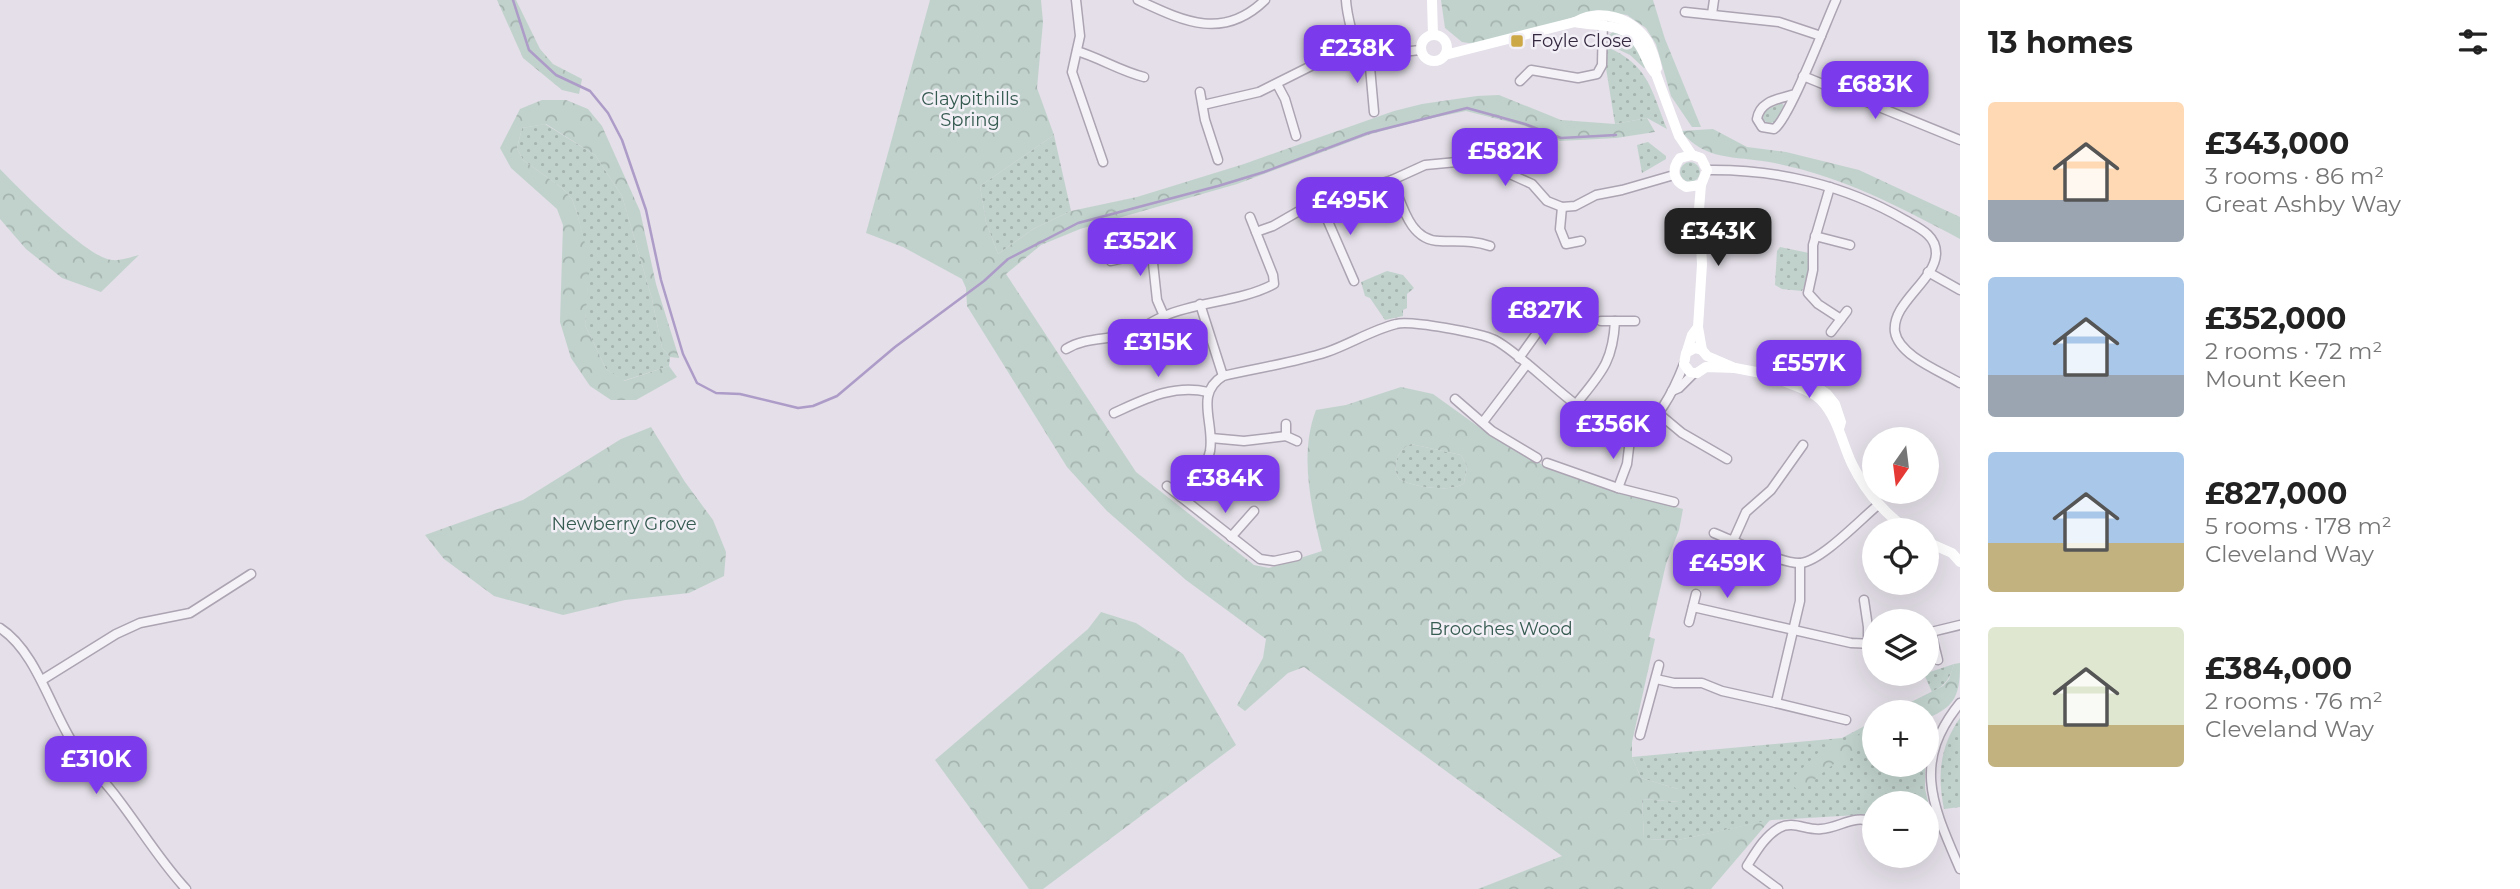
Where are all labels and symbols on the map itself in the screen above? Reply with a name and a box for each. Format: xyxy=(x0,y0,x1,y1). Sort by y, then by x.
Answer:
pin: £238K xyxy=(1308,25,1406,85)
place label: Foyle Close xyxy=(1531,30,1632,52)
marker: Foyle Close xyxy=(1509,33,1525,49)
pin: £683K xyxy=(1826,61,1924,121)
park label: Claypithills Spring xyxy=(921,88,1019,131)
pin: £582K xyxy=(1456,128,1554,188)
pin: £495K xyxy=(1301,177,1399,237)
pin: £343K xyxy=(1669,208,1767,268)
pin: £352K xyxy=(1091,218,1189,278)
pin: £827K xyxy=(1496,288,1594,347)
pin: £315K xyxy=(1109,320,1207,379)
pin: £557K xyxy=(1760,340,1858,400)
pin: £356K xyxy=(1564,402,1662,461)
north arrow xyxy=(1862,427,1939,504)
pin: £384K xyxy=(1176,456,1274,515)
park label: Newberry Grove xyxy=(551,513,697,535)
pin: £459K xyxy=(1678,540,1776,600)
park label: Brooches Wood xyxy=(1429,618,1573,640)
pin: £310K xyxy=(47,736,145,796)

